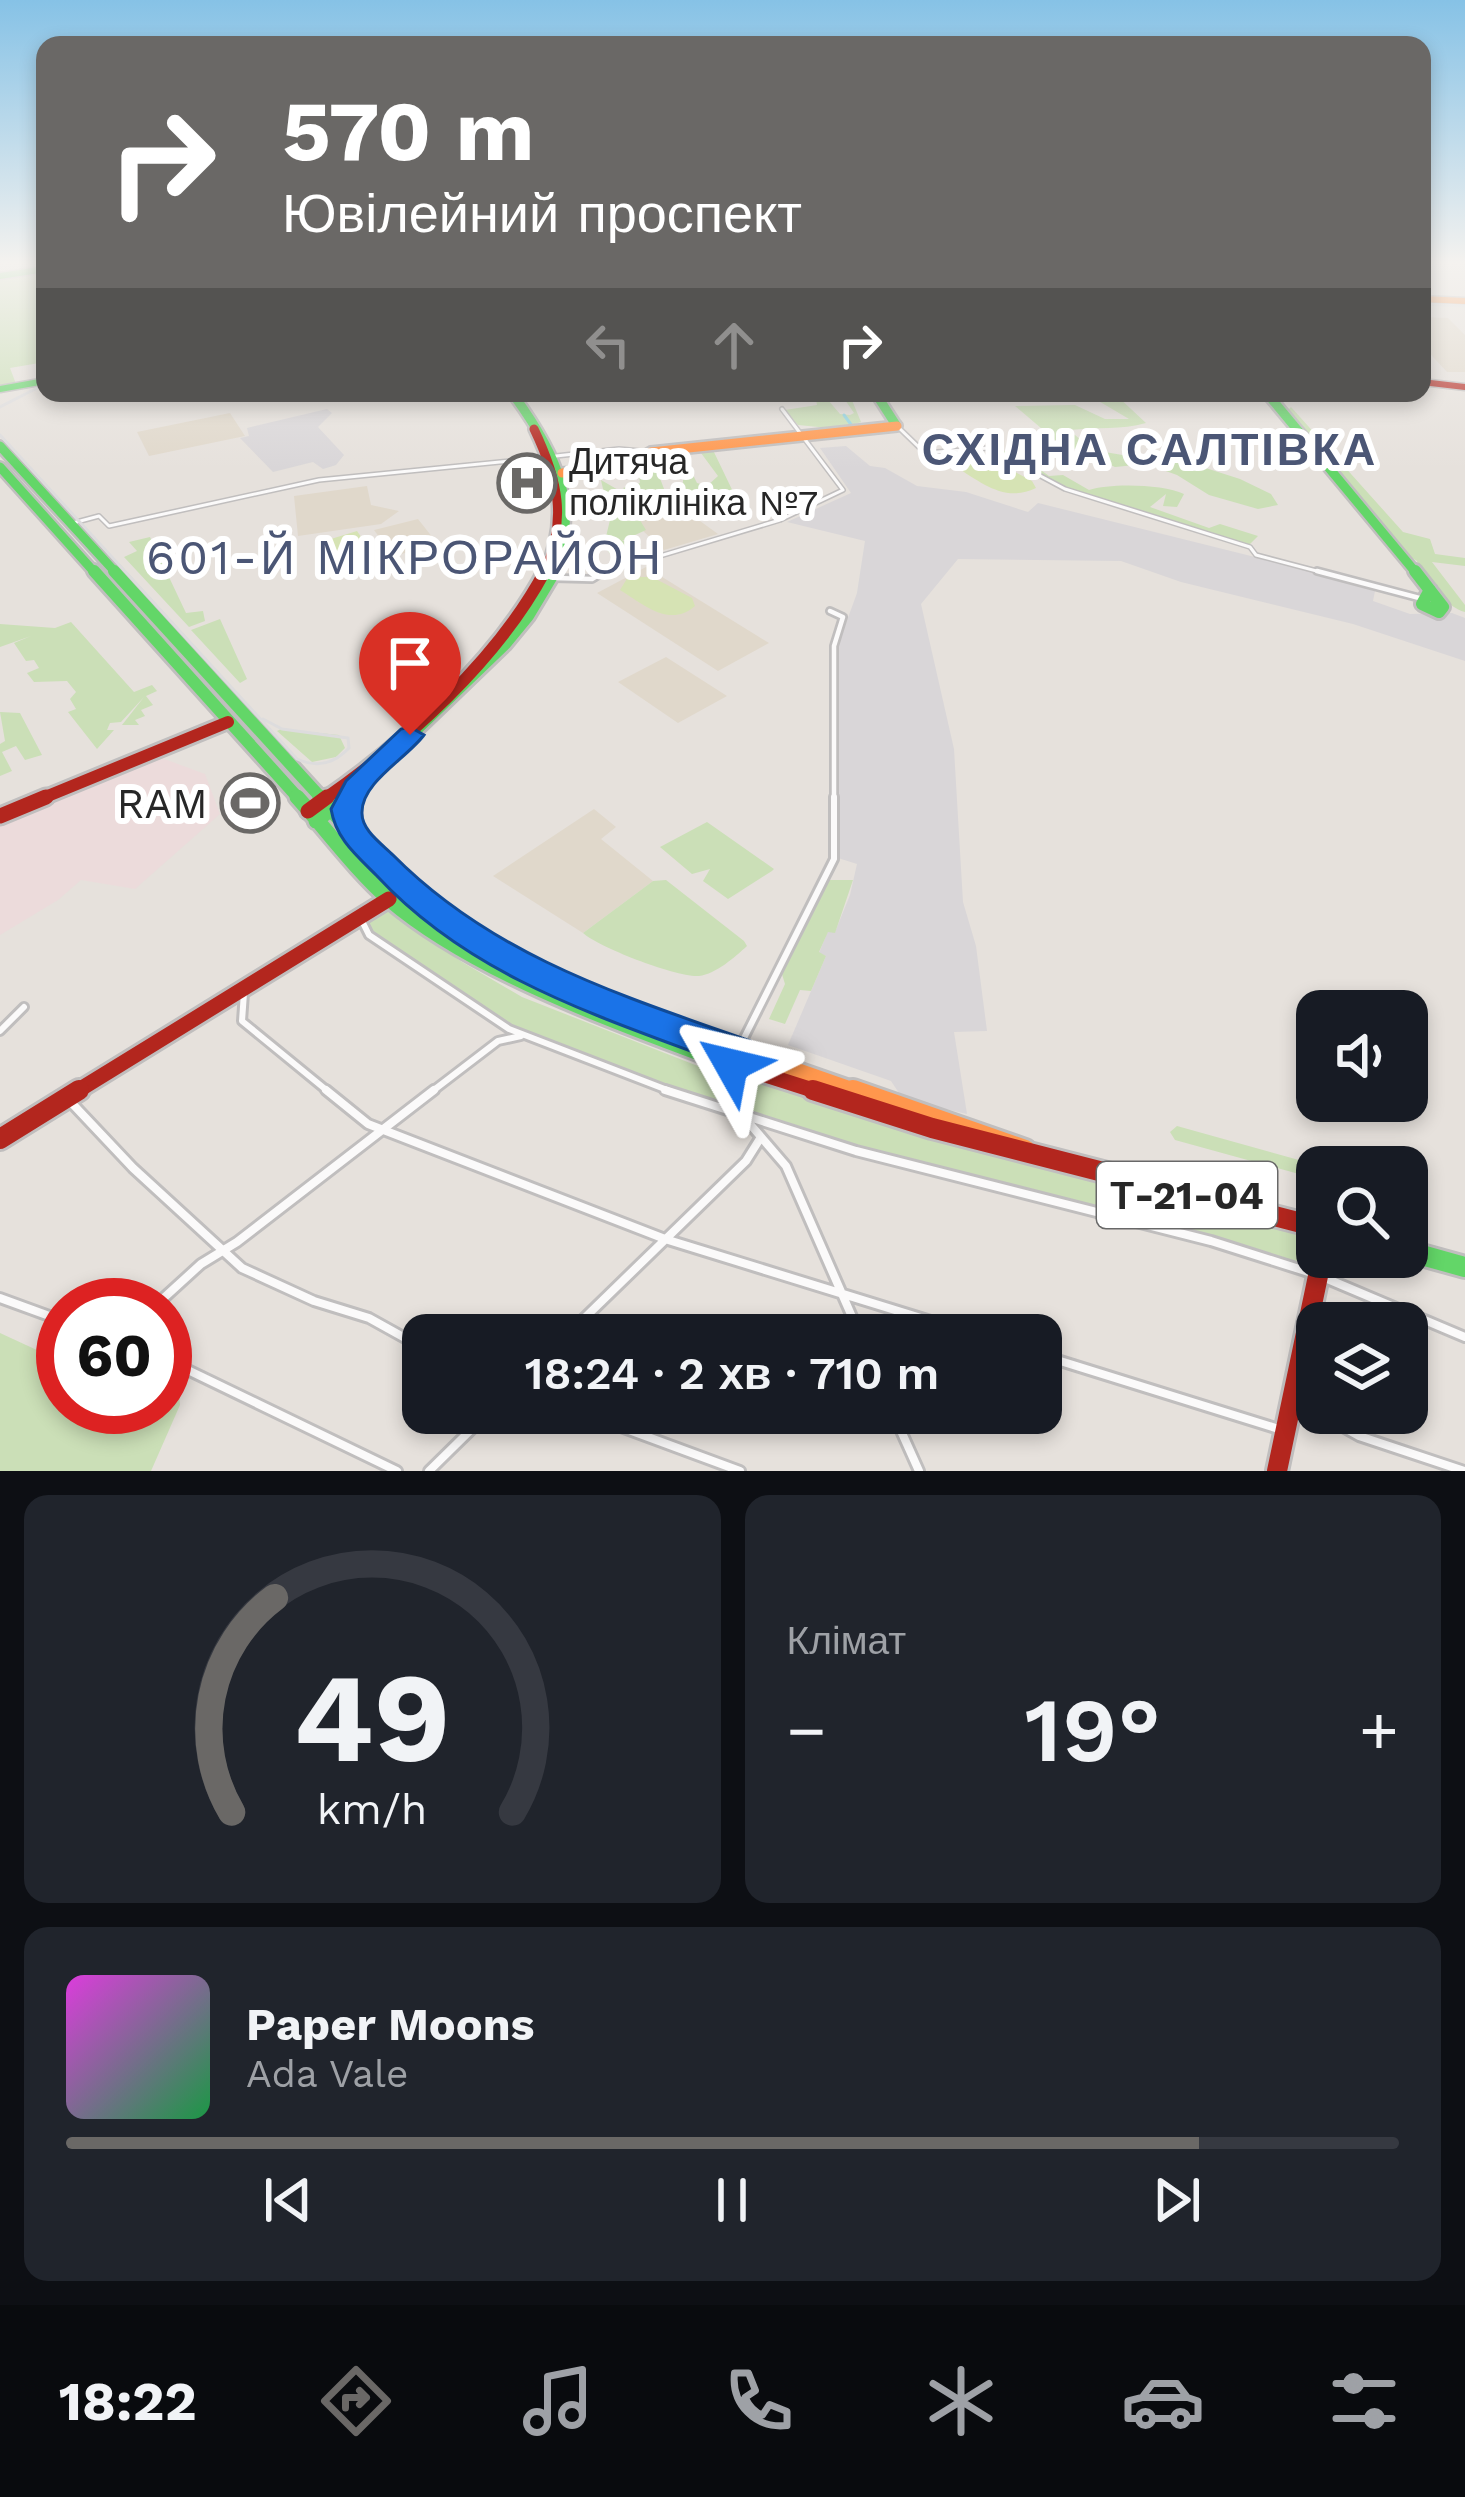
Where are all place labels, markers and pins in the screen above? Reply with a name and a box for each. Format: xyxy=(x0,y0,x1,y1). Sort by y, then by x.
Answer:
place label: Дитяча поліклініка №7 xyxy=(569,441,818,524)
hospital icon: Дитяча поліклініка №7 xyxy=(496,452,558,514)
pin xyxy=(359,612,461,735)
sports icon: RAM xyxy=(219,772,281,834)
place label: RAM xyxy=(116,779,208,828)

